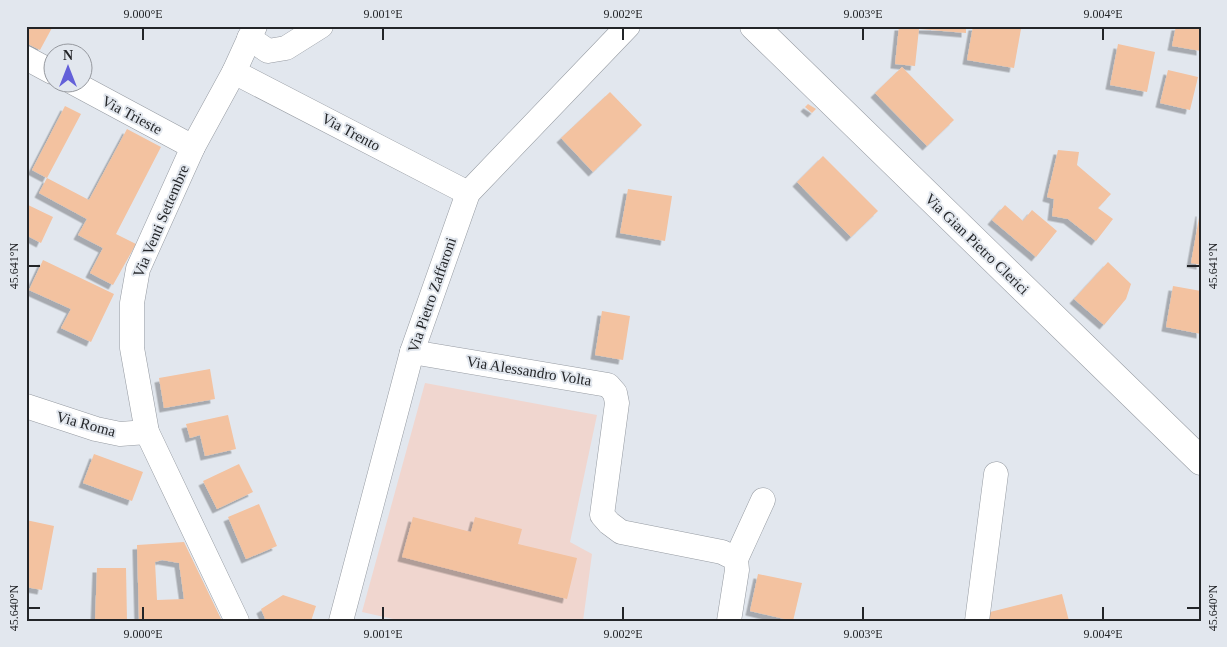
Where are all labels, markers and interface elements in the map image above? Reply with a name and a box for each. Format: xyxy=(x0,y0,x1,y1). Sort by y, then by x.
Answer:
text: 9.000°E xyxy=(123,7,163,21)
text: 9.001°E xyxy=(363,7,403,21)
text: 9.002°E xyxy=(603,7,643,21)
text: 9.003°E xyxy=(843,7,883,21)
text: 9.004°E xyxy=(1083,7,1123,21)
north arrow xyxy=(42,42,92,92)
text: N xyxy=(63,48,73,63)
street label: Via Trieste xyxy=(99,93,165,138)
street label: Via Trento xyxy=(319,110,383,154)
street label: Via Venti Settembre xyxy=(130,162,192,280)
street label: Via Gian Pietro Clerici xyxy=(922,190,1032,298)
street label: Via Pietro Zaffaroni xyxy=(405,235,459,355)
text: 45.641°N xyxy=(7,242,21,289)
text: 45.641°N xyxy=(1206,242,1220,289)
street label: Via Alessandro Volta xyxy=(466,353,593,389)
street label: Via Roma xyxy=(55,408,118,440)
text: 45.640°N xyxy=(7,584,21,631)
text: 45.640°N xyxy=(1206,584,1220,631)
text: 9.000°E xyxy=(123,627,163,641)
text: 9.001°E xyxy=(363,627,403,641)
text: 9.002°E xyxy=(603,627,643,641)
text: 9.003°E xyxy=(843,627,883,641)
text: 9.004°E xyxy=(1083,627,1123,641)

